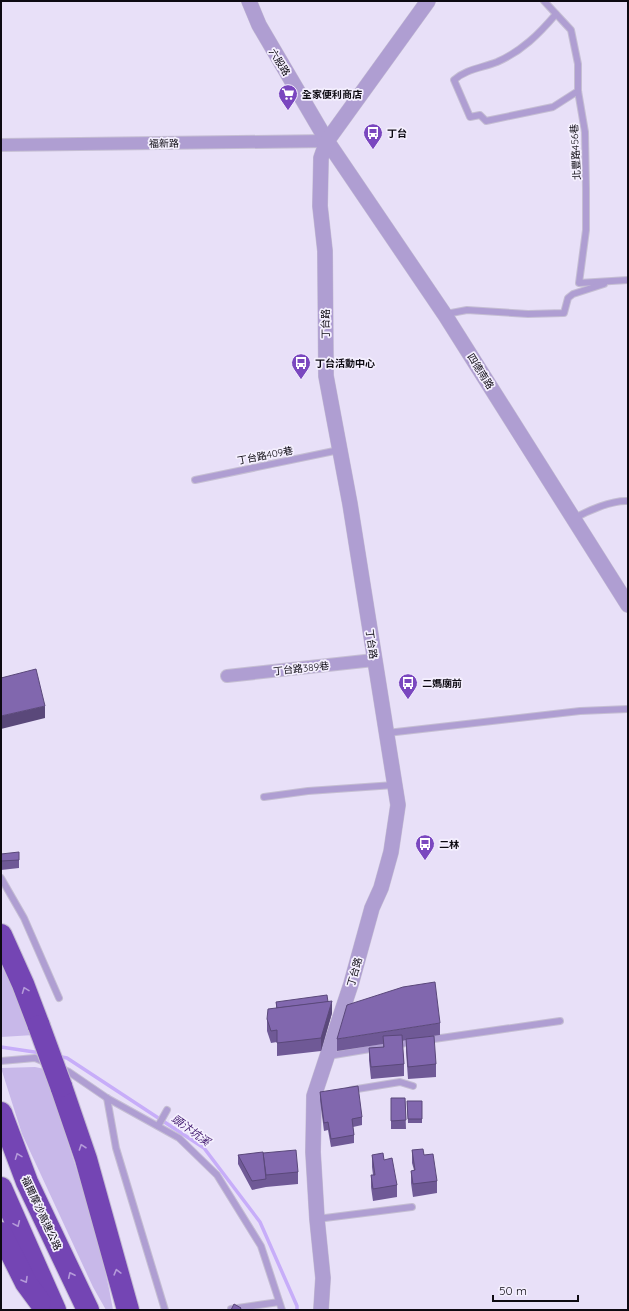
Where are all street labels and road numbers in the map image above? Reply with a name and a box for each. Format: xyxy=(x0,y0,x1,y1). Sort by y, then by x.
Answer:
street label: 六股路 xyxy=(266,46,293,78)
street label: 北豐路456巷 xyxy=(568,124,583,180)
street label: 福新路 xyxy=(149,137,179,150)
street label: 丁台路 xyxy=(319,309,332,339)
street label: 四德南路 xyxy=(464,351,497,392)
street label: 丁台路409巷 xyxy=(236,444,294,467)
street label: 丁台路 xyxy=(363,628,380,660)
street label: 丁台路389巷 xyxy=(272,659,330,678)
street label: 丁台路 xyxy=(344,956,365,988)
street label: 福爾摩沙高速公路 xyxy=(19,1174,64,1252)

